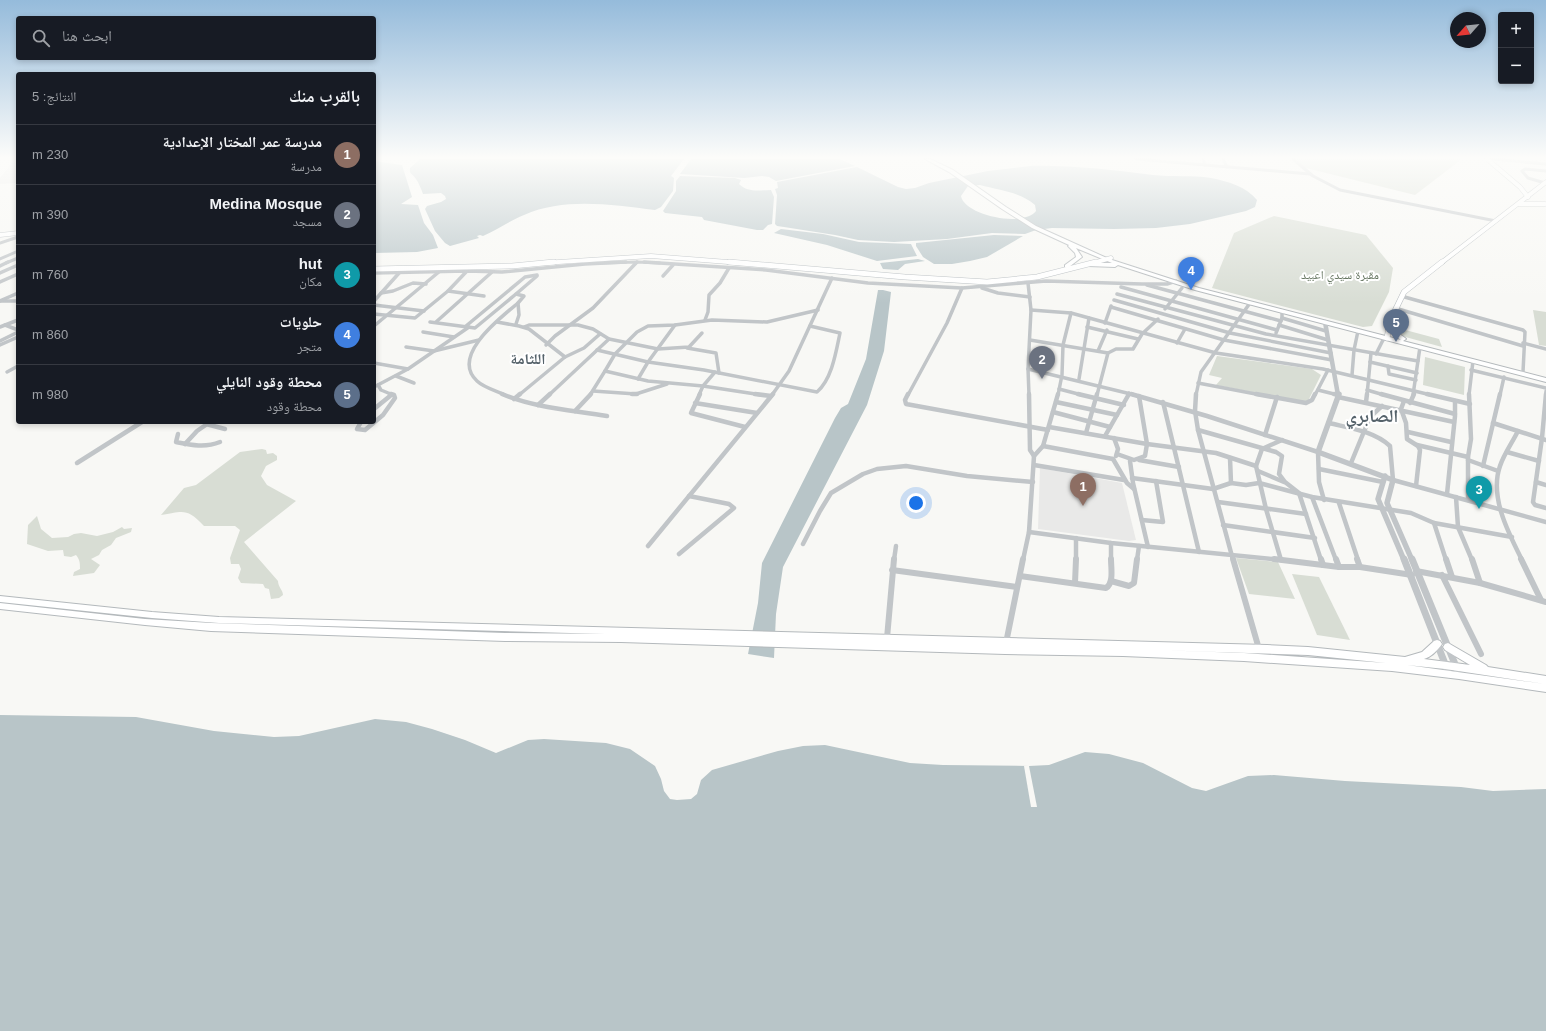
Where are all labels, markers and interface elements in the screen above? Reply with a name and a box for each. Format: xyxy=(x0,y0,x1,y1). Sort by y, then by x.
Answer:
north arrow xyxy=(1450,12,1486,48)
map controls xyxy=(1498,12,1534,84)
button: + xyxy=(1498,12,1534,48)
search box xyxy=(16,16,376,60)
icon: search xyxy=(30,27,52,49)
text: ابحث هنا xyxy=(62,27,112,44)
button: − xyxy=(1498,48,1534,84)
text: بالقرب منك xyxy=(289,87,360,106)
text: النتائج: 5 xyxy=(32,89,76,104)
text: مدرسة عمر المختار الإعدادية xyxy=(163,133,322,150)
text: 230 m xyxy=(32,147,68,162)
text: 1 xyxy=(343,147,351,162)
text: مدرسة xyxy=(290,159,322,174)
text: Medina Mosque xyxy=(209,195,322,212)
text: 390 m xyxy=(32,207,68,222)
text: 2 xyxy=(343,207,351,222)
text: مسجد xyxy=(293,214,322,229)
text: hut xyxy=(299,255,322,272)
pin: 4 xyxy=(1178,257,1204,290)
text: 760 m xyxy=(32,267,68,282)
text: 3 xyxy=(343,267,351,282)
park label: مقبرة سيدي اعبيد xyxy=(1301,268,1379,285)
text: مكان xyxy=(299,274,322,289)
pin: 5 xyxy=(1383,309,1409,342)
text: حلويات xyxy=(280,313,322,330)
text: 860 m xyxy=(32,327,68,342)
text: 4 xyxy=(343,327,351,342)
text: متجر xyxy=(297,339,322,354)
pin: 2 xyxy=(1029,346,1055,379)
district label: اللثامة xyxy=(511,350,546,367)
text: محطة وقود النايلي xyxy=(216,373,322,390)
text: 980 m xyxy=(32,387,68,402)
text: 5 xyxy=(343,387,351,402)
text: محطة وقود xyxy=(267,399,322,414)
district label: الصابري xyxy=(1346,406,1398,430)
pin: 1 xyxy=(1070,473,1096,506)
pin: 3 xyxy=(1466,476,1492,509)
your location xyxy=(906,493,926,513)

